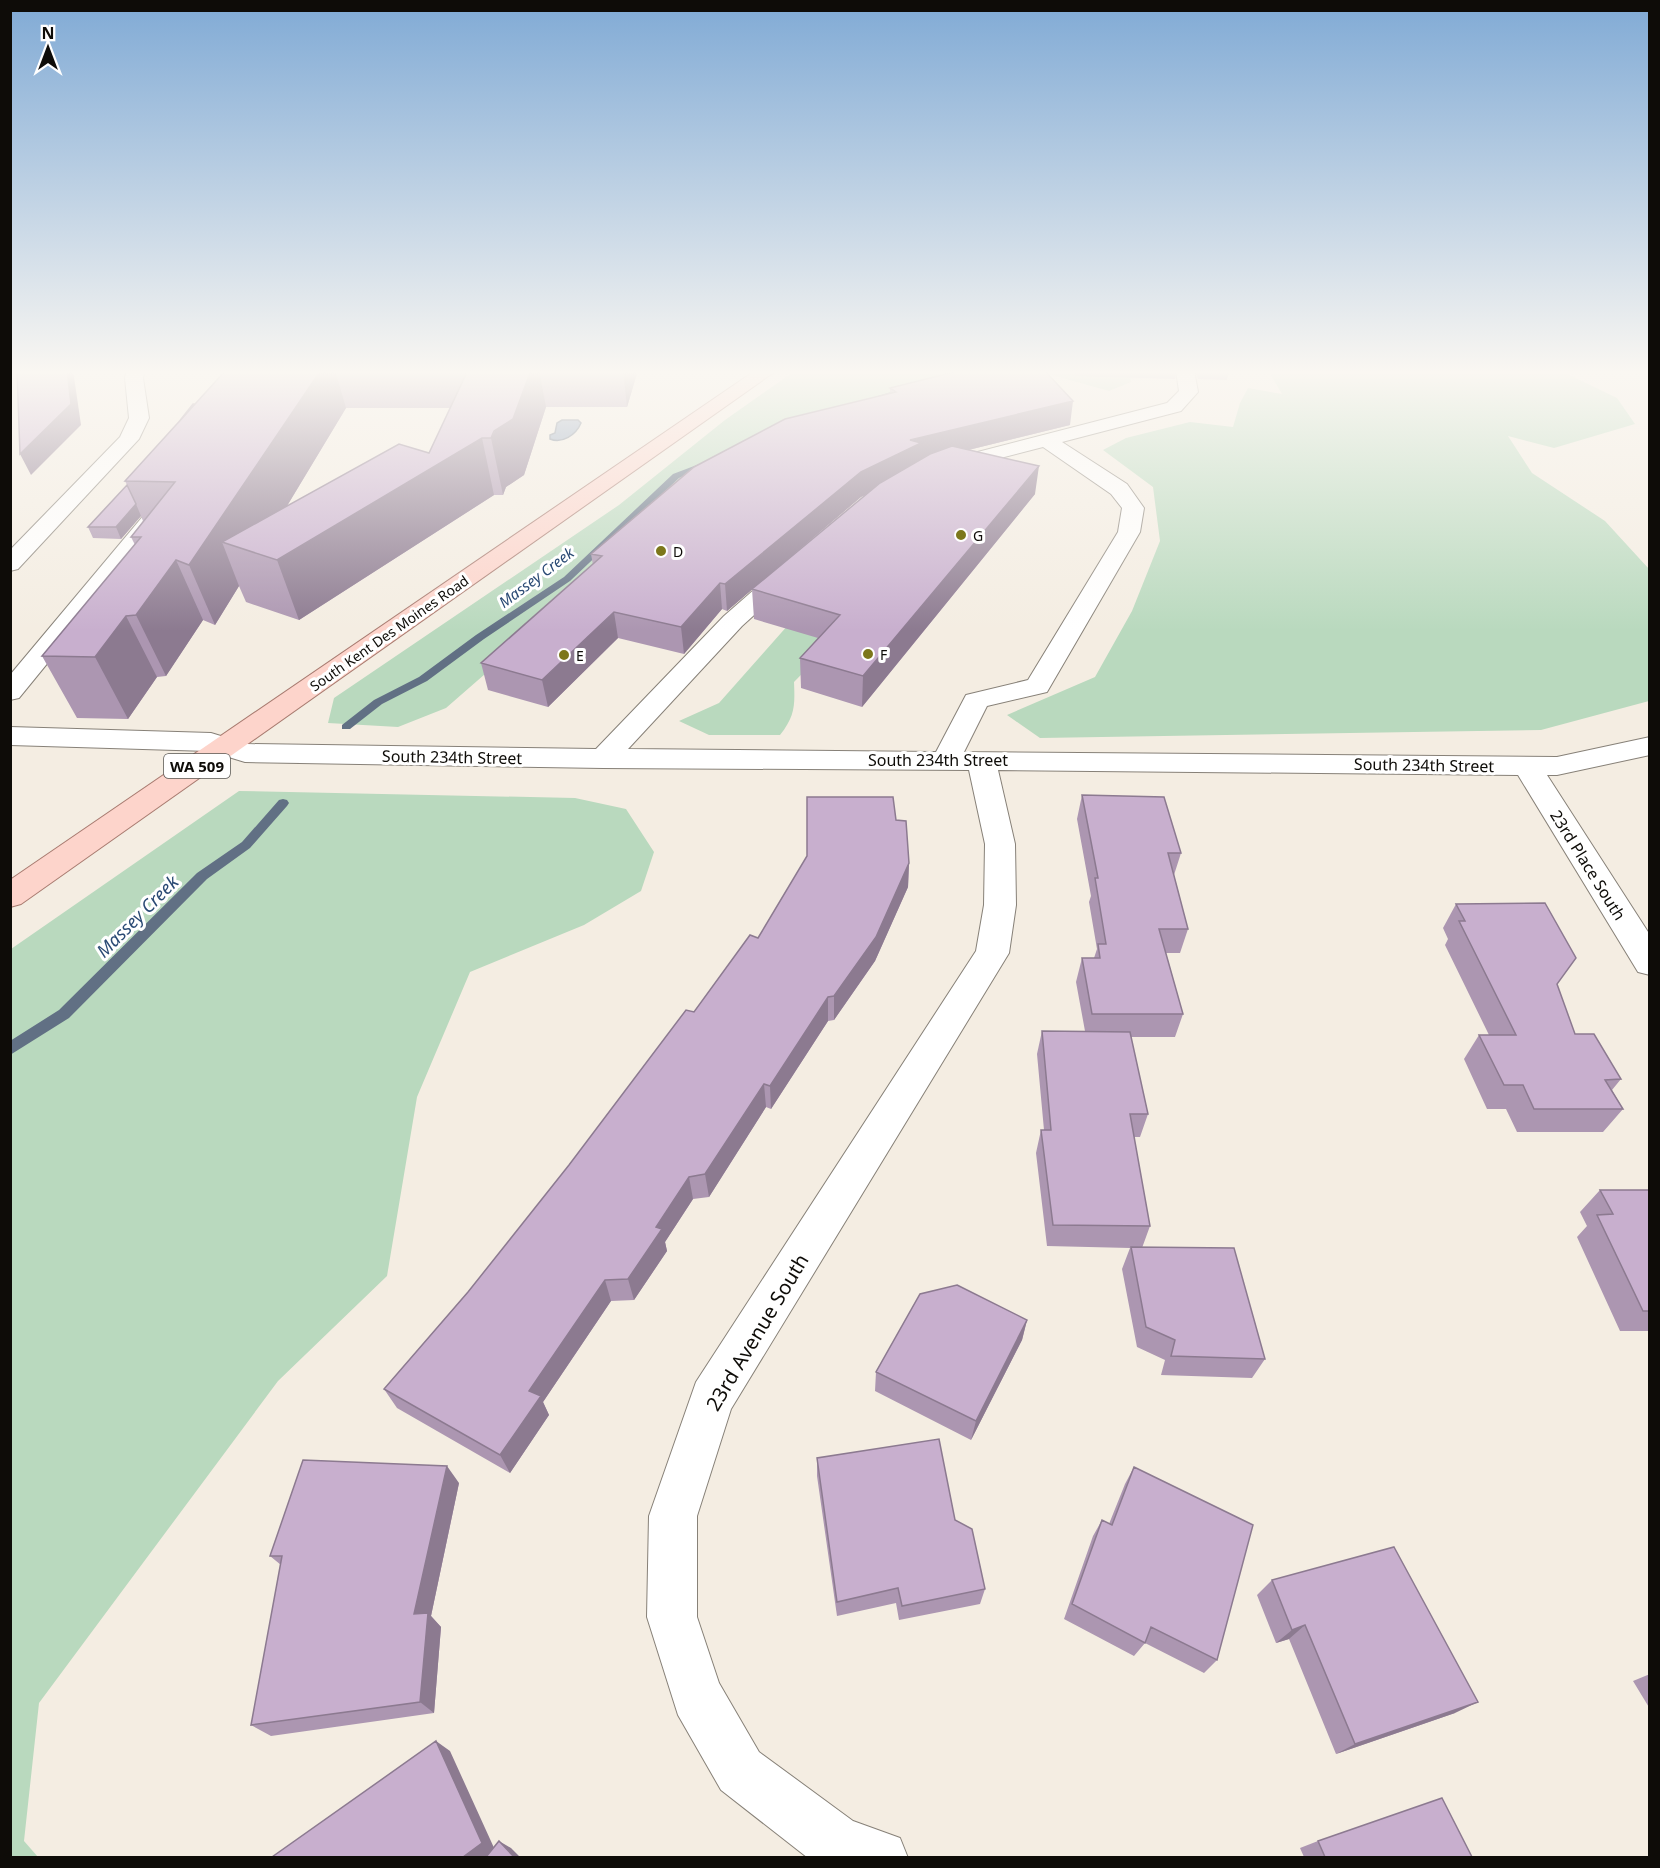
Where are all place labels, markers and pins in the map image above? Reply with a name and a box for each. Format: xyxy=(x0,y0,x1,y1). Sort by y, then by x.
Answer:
place label: G xyxy=(973,526,983,545)
marker: G xyxy=(954,528,968,542)
place label: D xyxy=(673,542,683,561)
marker: D xyxy=(654,544,668,558)
place label: F xyxy=(880,645,887,664)
place label: E xyxy=(576,646,584,665)
marker: F xyxy=(861,647,875,661)
marker: E xyxy=(557,648,571,662)

